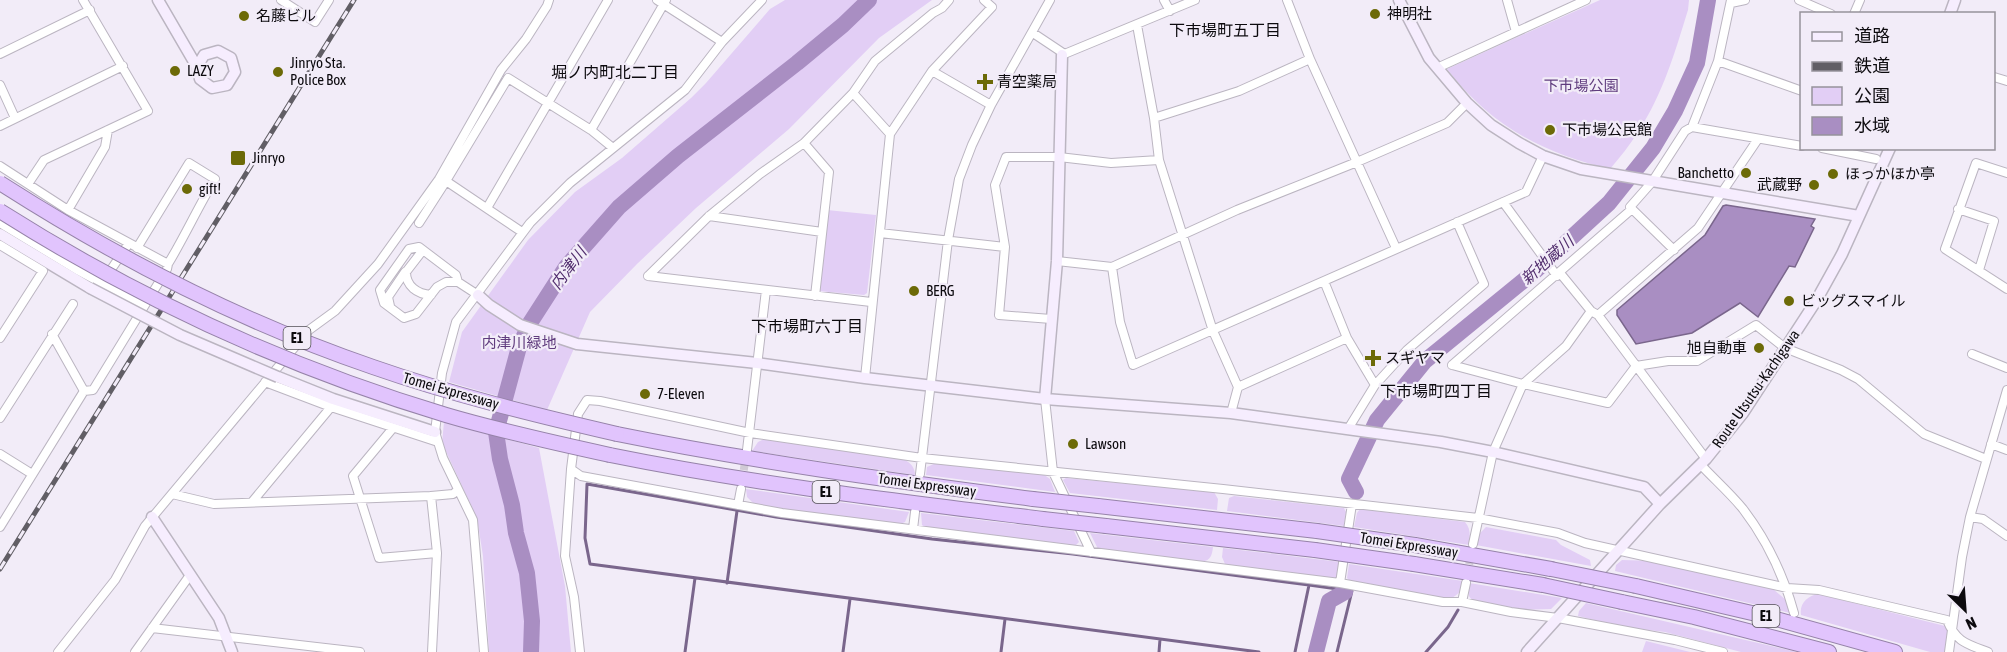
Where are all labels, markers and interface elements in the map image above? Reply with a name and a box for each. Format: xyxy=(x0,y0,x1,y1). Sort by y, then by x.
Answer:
place label: 神明社 xyxy=(1387,5,1432,22)
place label: 名藤ビル xyxy=(256,7,316,24)
marker: 神明社 xyxy=(1368,7,1382,21)
marker: 名藤ビル xyxy=(237,9,251,23)
legend xyxy=(1800,12,1995,150)
district label: 下市場町五丁目 xyxy=(1169,21,1281,39)
text: 道路 xyxy=(1854,25,1890,46)
place label: Jinryo Sta. Police Box xyxy=(290,54,346,88)
text: 鉄道 xyxy=(1854,55,1890,76)
place label: LAZY xyxy=(187,62,214,79)
district label: 堀ノ内町北二丁目 xyxy=(551,63,679,81)
marker: LAZY xyxy=(168,64,182,78)
marker: Jinryo Sta. Police Box xyxy=(271,65,285,79)
place label: 青空薬局 xyxy=(997,73,1057,90)
marker: 青空薬局 xyxy=(978,75,992,89)
park label: 下市場公園 xyxy=(1543,77,1619,94)
text: 公園 xyxy=(1854,85,1890,106)
text: 水域 xyxy=(1854,115,1890,136)
place label: 下市場公民館 xyxy=(1562,121,1652,138)
marker: 下市場公民館 xyxy=(1543,123,1557,137)
marker: Jinryo xyxy=(229,149,247,167)
place label: Jinryo xyxy=(252,149,285,166)
place label: Banchetto xyxy=(1677,164,1734,181)
place label: ほっかほか亭 xyxy=(1845,165,1935,182)
marker: Banchetto xyxy=(1739,166,1753,180)
marker: ほっかほか亭 xyxy=(1826,167,1840,181)
place label: 武蔵野 xyxy=(1757,176,1802,193)
marker: 武蔵野 xyxy=(1807,178,1821,192)
place label: gift! xyxy=(199,180,221,197)
marker: gift! xyxy=(180,182,194,196)
water label: 新地蔵川 xyxy=(1517,231,1578,288)
water label: 内津川 xyxy=(546,242,591,293)
place label: BERG xyxy=(926,282,955,299)
marker: BERG xyxy=(907,284,921,298)
place label: ビッグスマイル xyxy=(1801,292,1906,309)
marker: ビッグスマイル xyxy=(1782,294,1796,308)
district label: 下市場町六丁目 xyxy=(751,317,863,335)
street label: Route Utsutsu-Kachigawa xyxy=(1708,326,1803,451)
road number: E1 xyxy=(284,327,310,349)
park label: 内津川緑地 xyxy=(481,334,557,351)
place label: 旭自動車 xyxy=(1687,339,1747,356)
marker: 旭自動車 xyxy=(1752,341,1766,355)
place label: スギヤマ xyxy=(1385,349,1445,366)
marker: スギヤマ xyxy=(1366,351,1380,365)
street label: Tomei Expressway xyxy=(401,369,501,412)
district label: 下市場町四丁目 xyxy=(1380,382,1492,400)
place label: 7-Eleven xyxy=(657,385,705,402)
marker: 7-Eleven xyxy=(638,387,652,401)
place label: Lawson xyxy=(1085,435,1126,452)
marker: Lawson xyxy=(1066,437,1080,451)
street label: Tomei Expressway xyxy=(877,469,977,500)
road number: E1 xyxy=(812,481,840,503)
street label: Tomei Expressway xyxy=(1359,528,1459,561)
north arrow xyxy=(1935,580,1995,640)
road number: E1 xyxy=(1752,605,1780,627)
text: N xyxy=(1963,613,1979,634)

